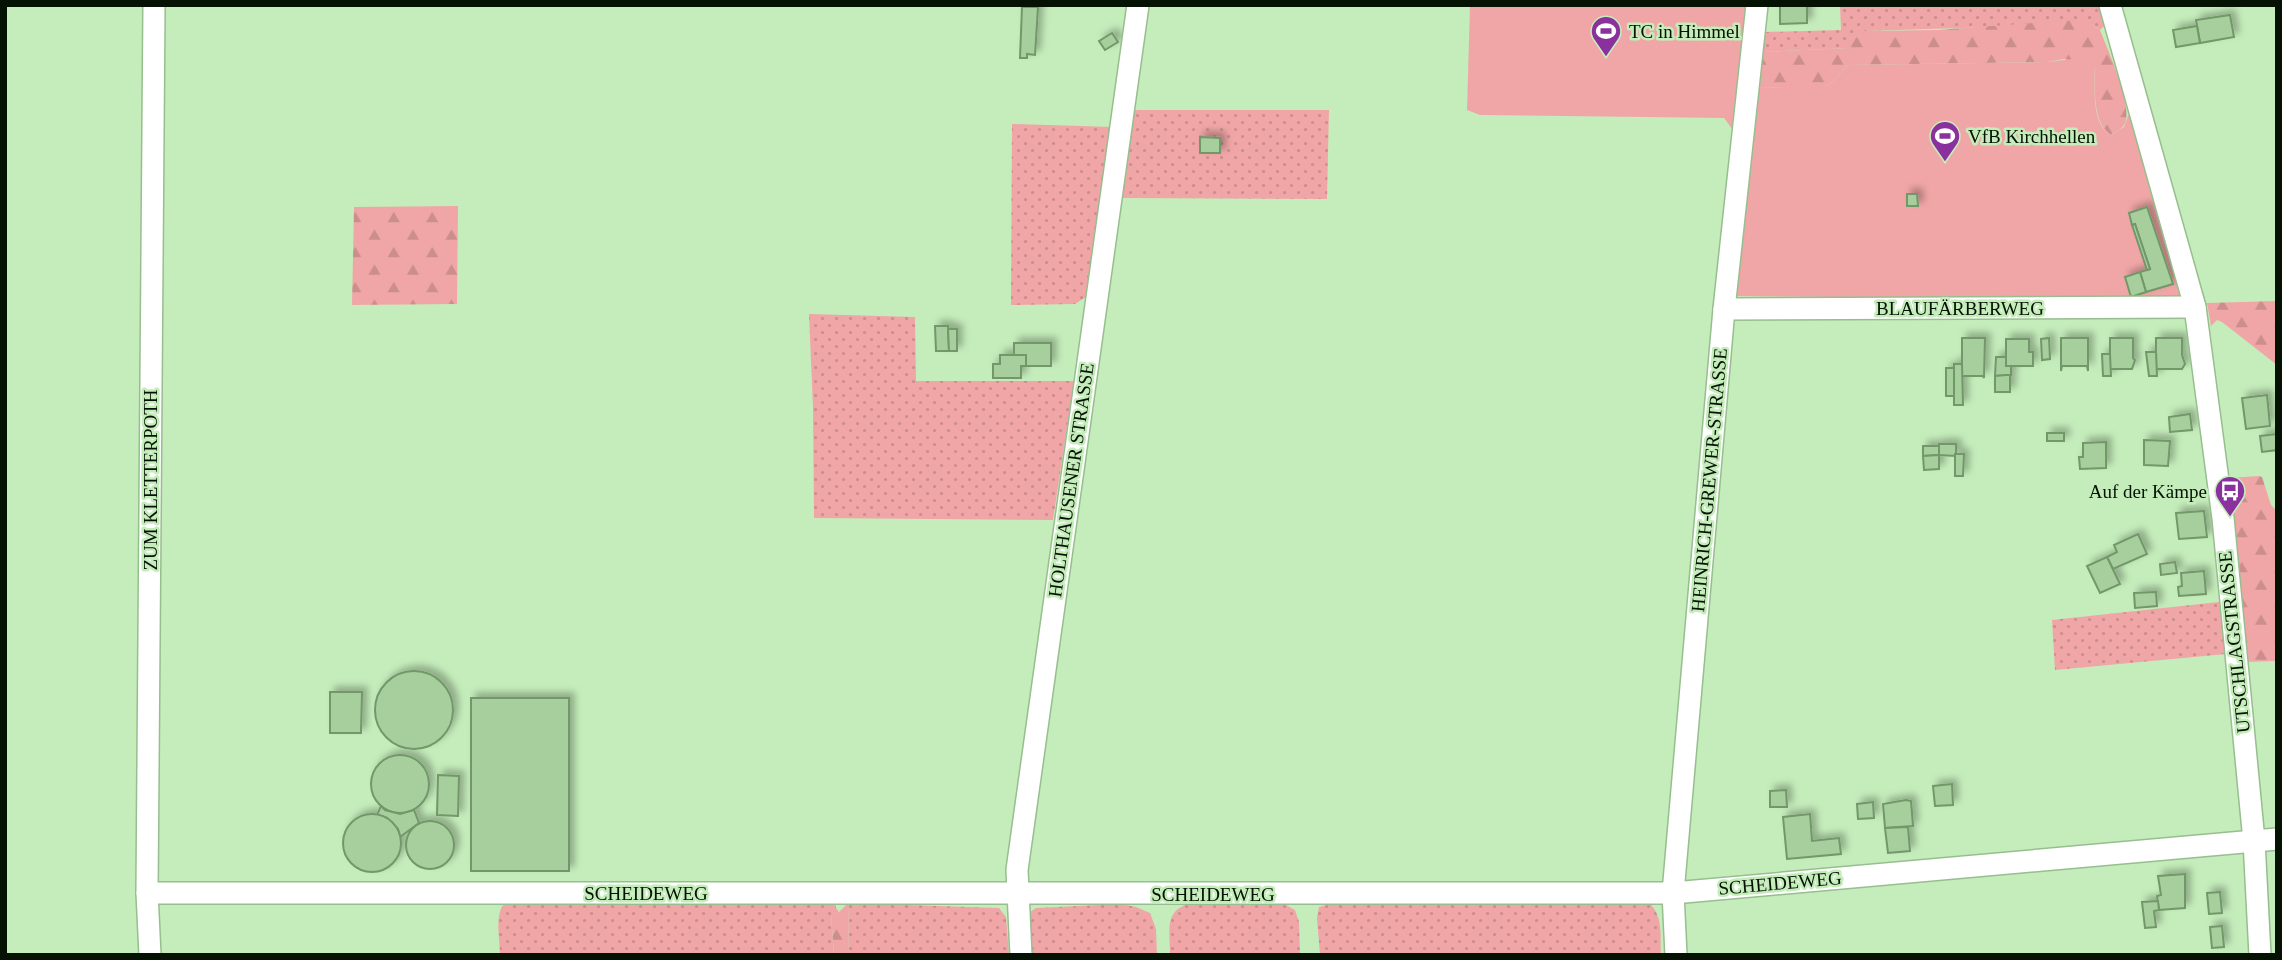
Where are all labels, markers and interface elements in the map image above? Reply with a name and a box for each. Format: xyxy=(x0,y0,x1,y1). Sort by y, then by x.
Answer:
sports icon: TC in Himmel xyxy=(1589,14,1623,58)
place label: TC in Himmel xyxy=(1629,21,1740,42)
sports icon: VfB Kirchhellen xyxy=(1928,119,1962,163)
place label: VfB Kirchhellen xyxy=(1968,126,2096,147)
street label: BLAUFÄRBERWEG xyxy=(1876,298,2044,319)
street label: HEINRICH-GREWER-STRASSE xyxy=(1687,347,1731,613)
street label: HOLTHAUSENER STRASSE xyxy=(1044,362,1098,598)
street label: ZUM KLETTERPOTH xyxy=(140,389,161,571)
bus stop icon: Auf der Kämpe xyxy=(2213,474,2247,518)
place label: Auf der Kämpe xyxy=(2089,481,2207,502)
street label: UTSCHLAGSTRASSE xyxy=(2214,550,2254,734)
street label: SCHEIDEWEG xyxy=(1718,867,1843,899)
street label: SCHEIDEWEG xyxy=(584,883,708,904)
street label: SCHEIDEWEG xyxy=(1151,884,1275,905)

